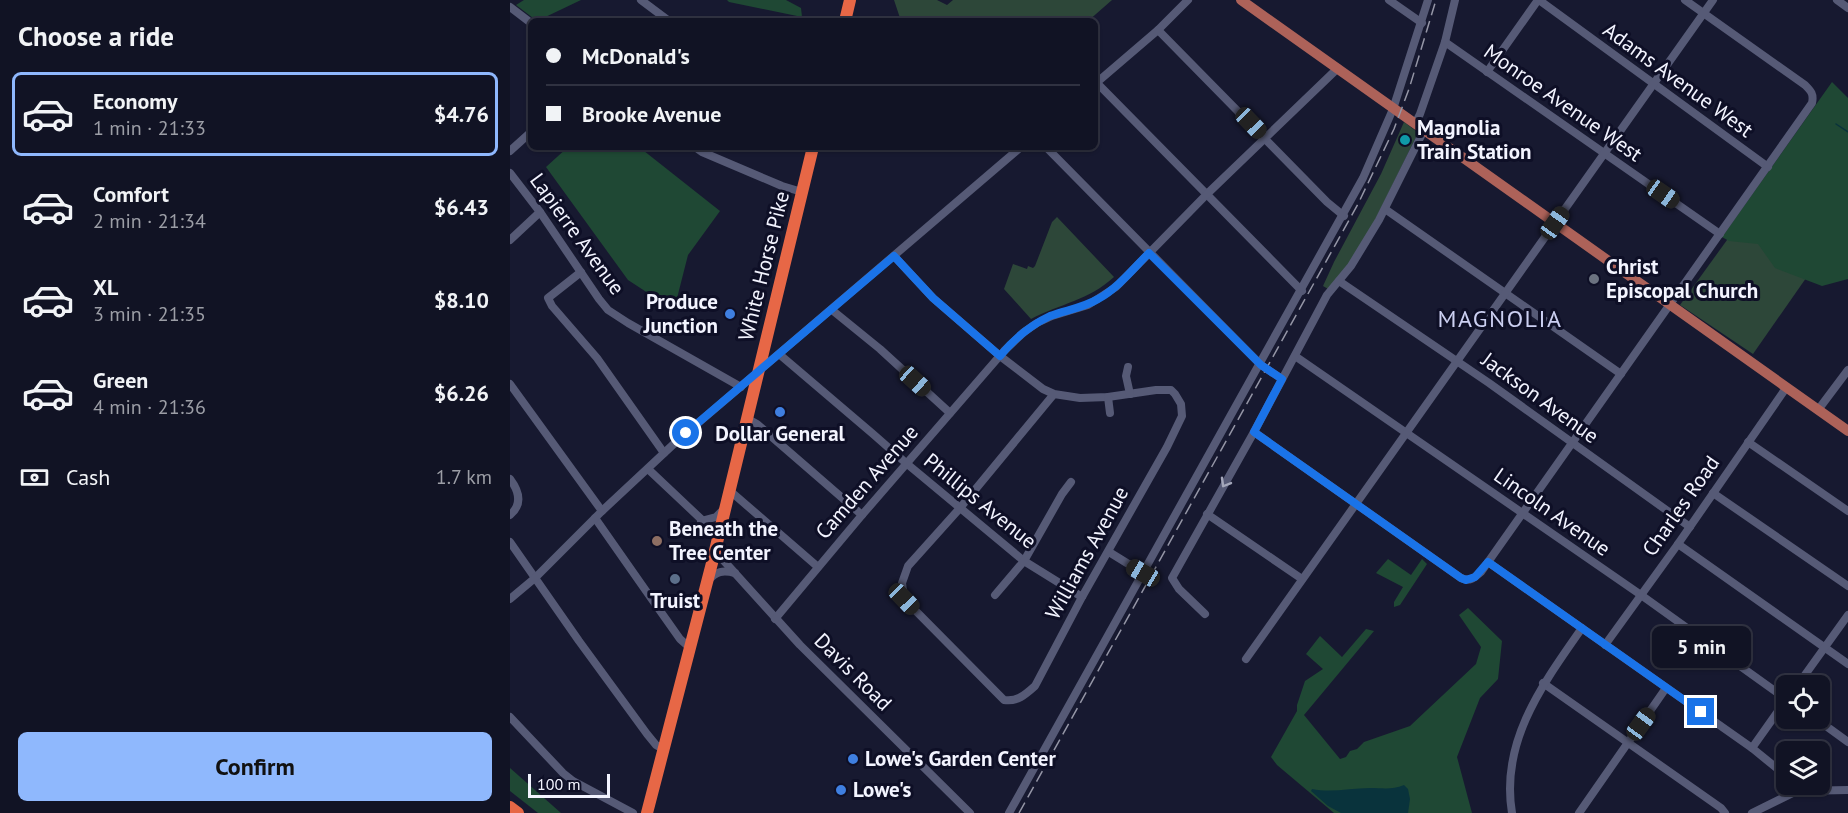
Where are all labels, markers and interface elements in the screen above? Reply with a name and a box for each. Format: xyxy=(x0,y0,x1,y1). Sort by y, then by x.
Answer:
street label: Adams Avenue West xyxy=(1598,16,1759,143)
text: Choose a ride xyxy=(18,19,174,53)
street label: Monroe Avenue West xyxy=(1479,38,1648,167)
text: McDonald's xyxy=(582,42,690,70)
icon: car xyxy=(21,87,75,141)
text: Economy xyxy=(93,87,177,115)
text: $4.76 xyxy=(434,100,489,128)
text: Brooke Avenue xyxy=(582,100,721,128)
car xyxy=(1232,104,1270,142)
place label: Magnolia Train Station xyxy=(1417,114,1532,165)
text: 1 min · 21:33 xyxy=(93,115,206,141)
marker: Magnolia Train Station xyxy=(1398,133,1412,147)
street label: Lapierre Avenue xyxy=(524,168,631,300)
car xyxy=(1643,176,1683,212)
icon: car xyxy=(21,180,75,234)
text: Comfort xyxy=(93,180,169,208)
street label: White Horse Pike xyxy=(732,188,795,343)
text: $6.43 xyxy=(434,193,489,221)
car xyxy=(1537,203,1573,243)
text: 2 min · 21:34 xyxy=(93,208,206,234)
place label: Christ Episcopal Church xyxy=(1606,253,1758,304)
marker: Christ Episcopal Church xyxy=(1587,272,1601,286)
icon: car xyxy=(21,273,75,327)
text: XL xyxy=(93,273,118,301)
text: $8.10 xyxy=(434,286,489,314)
place label: Produce Junction xyxy=(642,288,718,339)
text: 3 min · 21:35 xyxy=(93,301,206,327)
district label: MAGNOLIA xyxy=(1437,303,1563,334)
marker: Produce Junction xyxy=(723,307,737,321)
street label: Jackson Avenue xyxy=(1476,345,1604,449)
car xyxy=(896,362,934,400)
icon: car xyxy=(21,366,75,420)
text: Green xyxy=(93,366,148,394)
text: $6.26 xyxy=(434,379,489,407)
text: 4 min · 21:36 xyxy=(93,394,206,420)
marker: Dollar General xyxy=(773,405,787,419)
route start xyxy=(672,419,699,446)
street label: Camden Avenue xyxy=(810,419,924,545)
place label: Dollar General xyxy=(715,420,846,447)
street label: Phillips Avenue xyxy=(918,447,1042,554)
street label: Charles Road xyxy=(1636,450,1725,561)
icon: cash xyxy=(18,461,51,494)
street label: Lincoln Avenue xyxy=(1489,461,1616,562)
text: Cash xyxy=(66,463,110,491)
text: 1.7 km xyxy=(436,464,492,490)
one-way arrow xyxy=(1221,477,1232,487)
street label: Williams Avenue xyxy=(1039,482,1134,624)
place label: Beneath the Tree Center xyxy=(669,515,778,566)
marker: Beneath the Tree Center xyxy=(650,534,664,548)
car xyxy=(1123,556,1163,590)
marker: Truist xyxy=(668,572,682,586)
car xyxy=(885,580,923,618)
place label: Truist xyxy=(650,587,701,614)
callout: 5 min xyxy=(1652,625,1750,667)
street label: Davis Road xyxy=(809,627,898,716)
text: 5 min xyxy=(1677,634,1726,660)
map controls xyxy=(1776,675,1830,795)
button: locate xyxy=(1776,675,1830,729)
route end xyxy=(1687,698,1714,725)
car xyxy=(1623,704,1659,744)
button: Confirm xyxy=(18,732,492,801)
button: layers xyxy=(1776,741,1830,795)
place label: Lowe's Garden Center xyxy=(865,745,1056,772)
marker: Lowe's Garden Center xyxy=(846,752,860,766)
scale bar xyxy=(528,771,610,798)
text: 100 m xyxy=(537,774,580,794)
place label: Lowe's xyxy=(853,776,912,803)
marker: Lowe's xyxy=(834,783,848,797)

